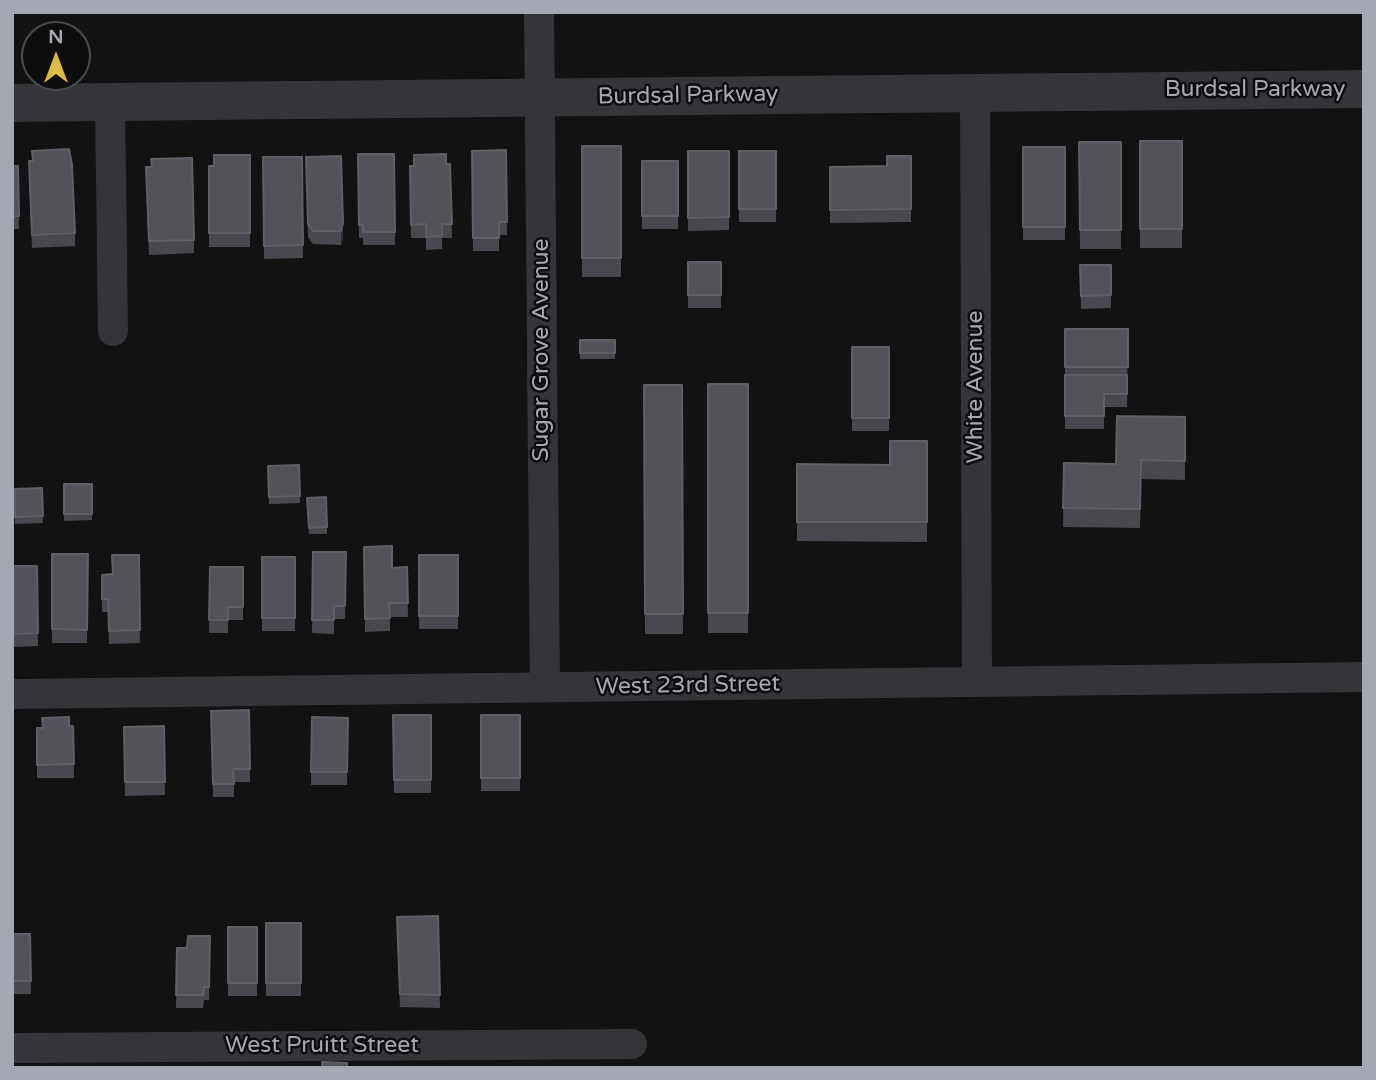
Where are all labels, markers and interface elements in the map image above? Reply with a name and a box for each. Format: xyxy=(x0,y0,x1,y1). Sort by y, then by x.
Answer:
north arrow xyxy=(21,21,91,91)
text: N xyxy=(48,26,64,48)
street label: Burdsal Parkway xyxy=(1165,76,1345,104)
street label: Burdsal Parkway xyxy=(597,81,779,111)
street label: Sugar Grove Avenue xyxy=(528,238,556,462)
street label: White Avenue xyxy=(962,311,990,463)
street label: West 23rd Street xyxy=(596,671,780,701)
street label: West Pruitt Street xyxy=(225,1032,419,1060)

